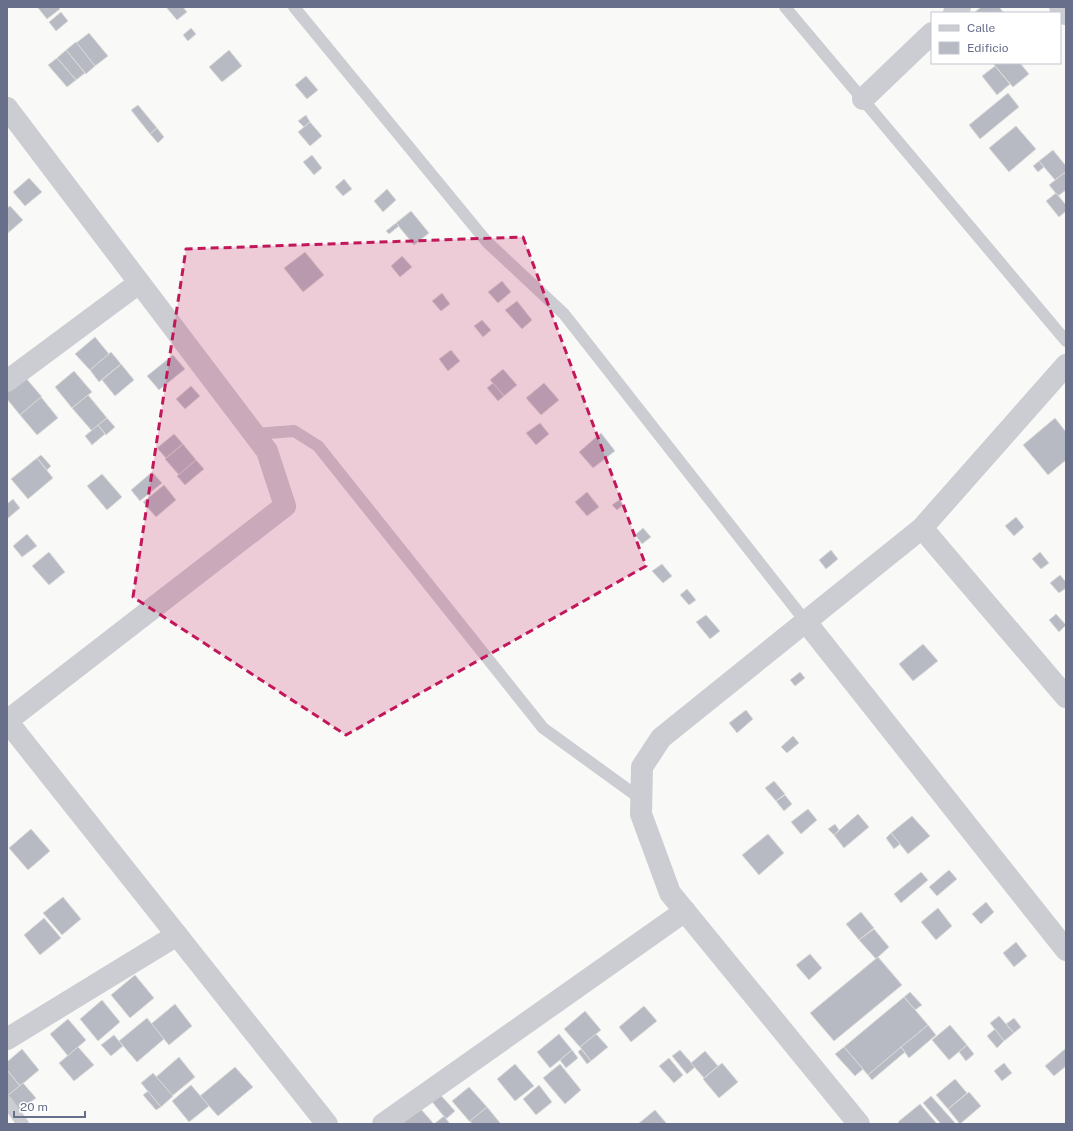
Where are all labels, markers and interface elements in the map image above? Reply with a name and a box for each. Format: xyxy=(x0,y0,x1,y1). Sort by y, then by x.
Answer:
legend xyxy=(931,12,1061,64)
text: Calle xyxy=(967,21,996,35)
text: Edificio xyxy=(967,41,1009,55)
scale bar xyxy=(14,1093,85,1119)
text: 20 m xyxy=(20,1100,48,1114)

